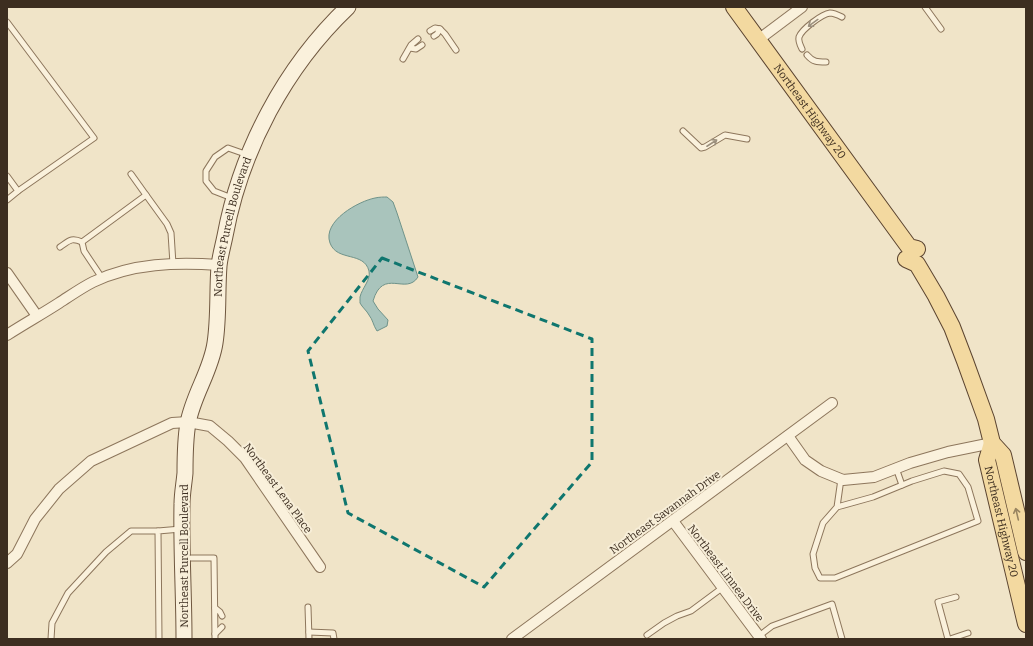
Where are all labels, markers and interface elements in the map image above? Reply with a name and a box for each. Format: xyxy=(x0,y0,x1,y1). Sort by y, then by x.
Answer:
one-way arrow xyxy=(808,19,819,27)
street label: Northeast Highway 20 xyxy=(771,62,848,161)
one-way arrow xyxy=(707,138,718,147)
street label: Northeast Purcell Boulevard xyxy=(212,155,254,297)
street label: Northeast Lena Place xyxy=(241,441,315,536)
street label: Northeast Highway 20 xyxy=(982,465,1021,579)
street label: Northeast Savannah Drive xyxy=(607,468,723,557)
street label: Northeast Purcell Boulevard xyxy=(178,484,191,628)
one-way arrow xyxy=(1013,508,1020,521)
street label: Northeast Linnea Drive xyxy=(685,522,766,624)

